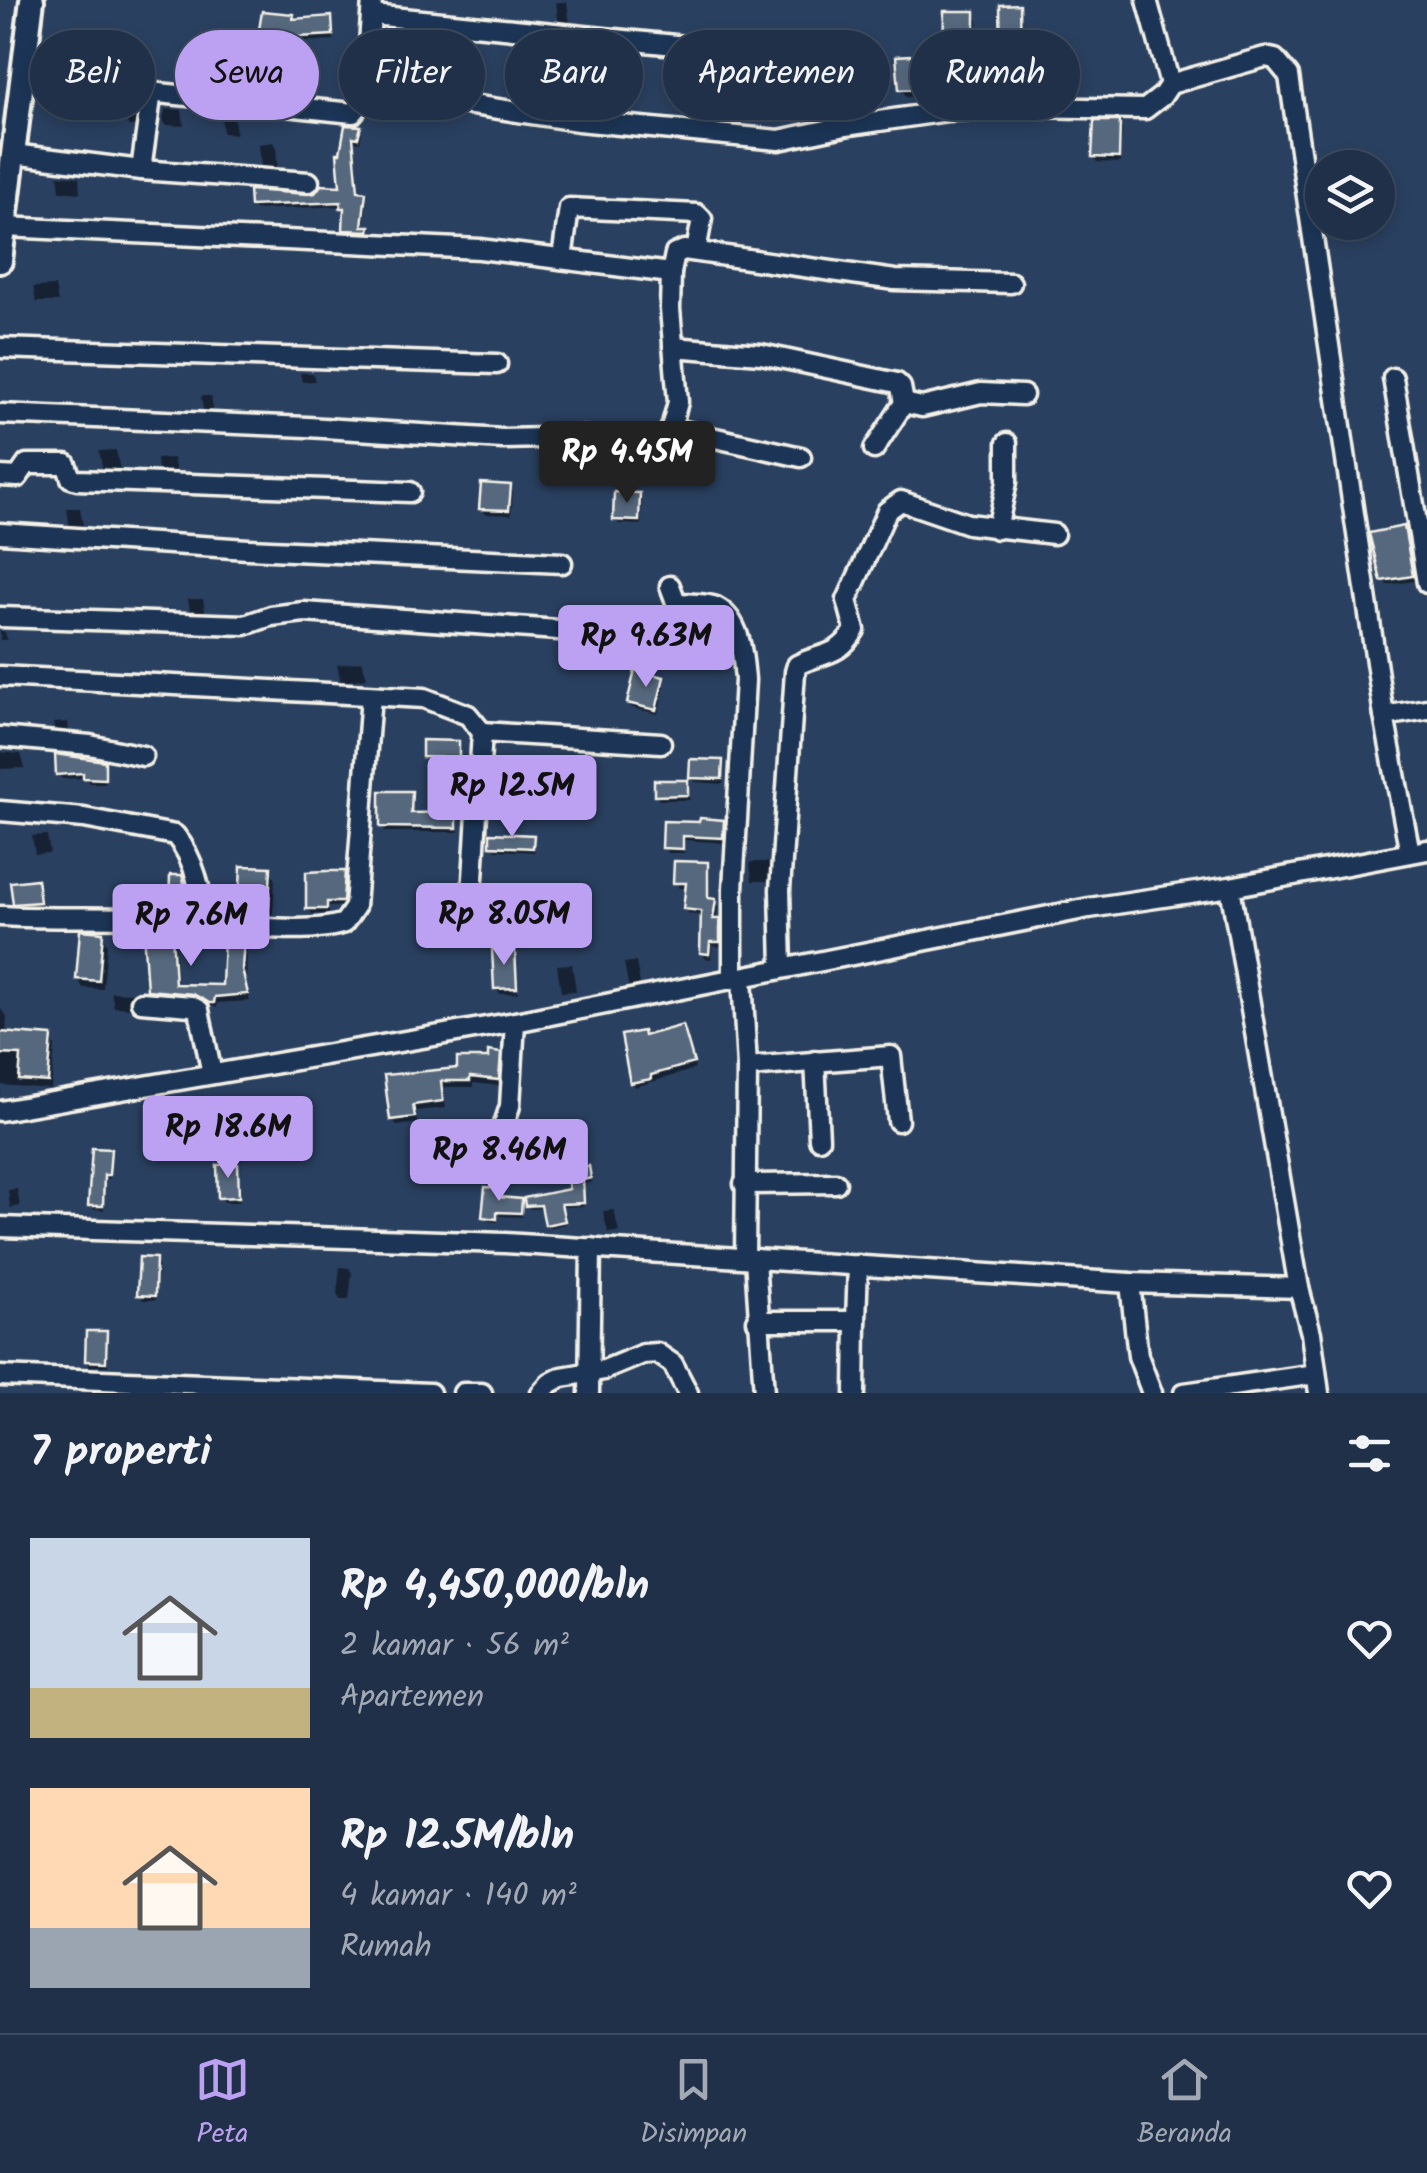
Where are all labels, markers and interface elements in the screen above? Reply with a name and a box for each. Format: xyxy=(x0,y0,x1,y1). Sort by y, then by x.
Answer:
chip: Beli xyxy=(30,30,155,120)
chip: Sewa xyxy=(175,30,319,120)
chip: Filter xyxy=(339,30,485,120)
chip: Baru xyxy=(505,30,643,120)
chip: Apartemen xyxy=(663,30,890,120)
chip: Rumah xyxy=(910,30,1080,120)
map controls xyxy=(1305,150,1395,240)
button: layers xyxy=(1305,150,1395,240)
pin: Rp 4.45M xyxy=(524,421,730,506)
text: Rp 4.45M xyxy=(561,428,693,479)
pin: Rp 9.63M xyxy=(543,605,749,690)
text: Rp 9.63M xyxy=(580,612,712,663)
pin: Rp 12.5M xyxy=(409,755,615,840)
text: Rp 12.5M xyxy=(449,762,575,813)
pin: Rp 8.05M xyxy=(401,883,607,968)
pin: Rp 7.6M xyxy=(99,884,283,969)
text: Rp 8.05M xyxy=(438,890,570,941)
text: Rp 7.6M xyxy=(135,891,248,942)
pin: Rp 18.6M xyxy=(125,1096,331,1181)
text: Rp 18.6M xyxy=(165,1103,291,1154)
pin: Rp 8.46M xyxy=(396,1119,602,1204)
text: Rp 8.46M xyxy=(432,1126,566,1177)
text: 7 properti xyxy=(30,1420,211,1487)
icon: filters xyxy=(1342,1426,1397,1481)
text: Rp 4,450,000/bln xyxy=(340,1554,649,1621)
icon: home xyxy=(110,1578,230,1698)
icon: heart xyxy=(1342,1611,1397,1666)
text: 2 kamar · 56 m² xyxy=(340,1621,569,1672)
text: Apartemen xyxy=(340,1672,484,1723)
text: Rp 12.5M/bln xyxy=(340,1804,574,1871)
icon: home xyxy=(110,1828,230,1948)
icon: heart xyxy=(1342,1861,1397,1916)
text: 4 kamar · 140 m² xyxy=(340,1871,577,1922)
text: Rumah xyxy=(340,1922,432,1973)
tab: Peta xyxy=(195,2052,250,2157)
tab: Disimpan xyxy=(640,2052,747,2157)
tab: Beranda xyxy=(1137,2052,1232,2157)

